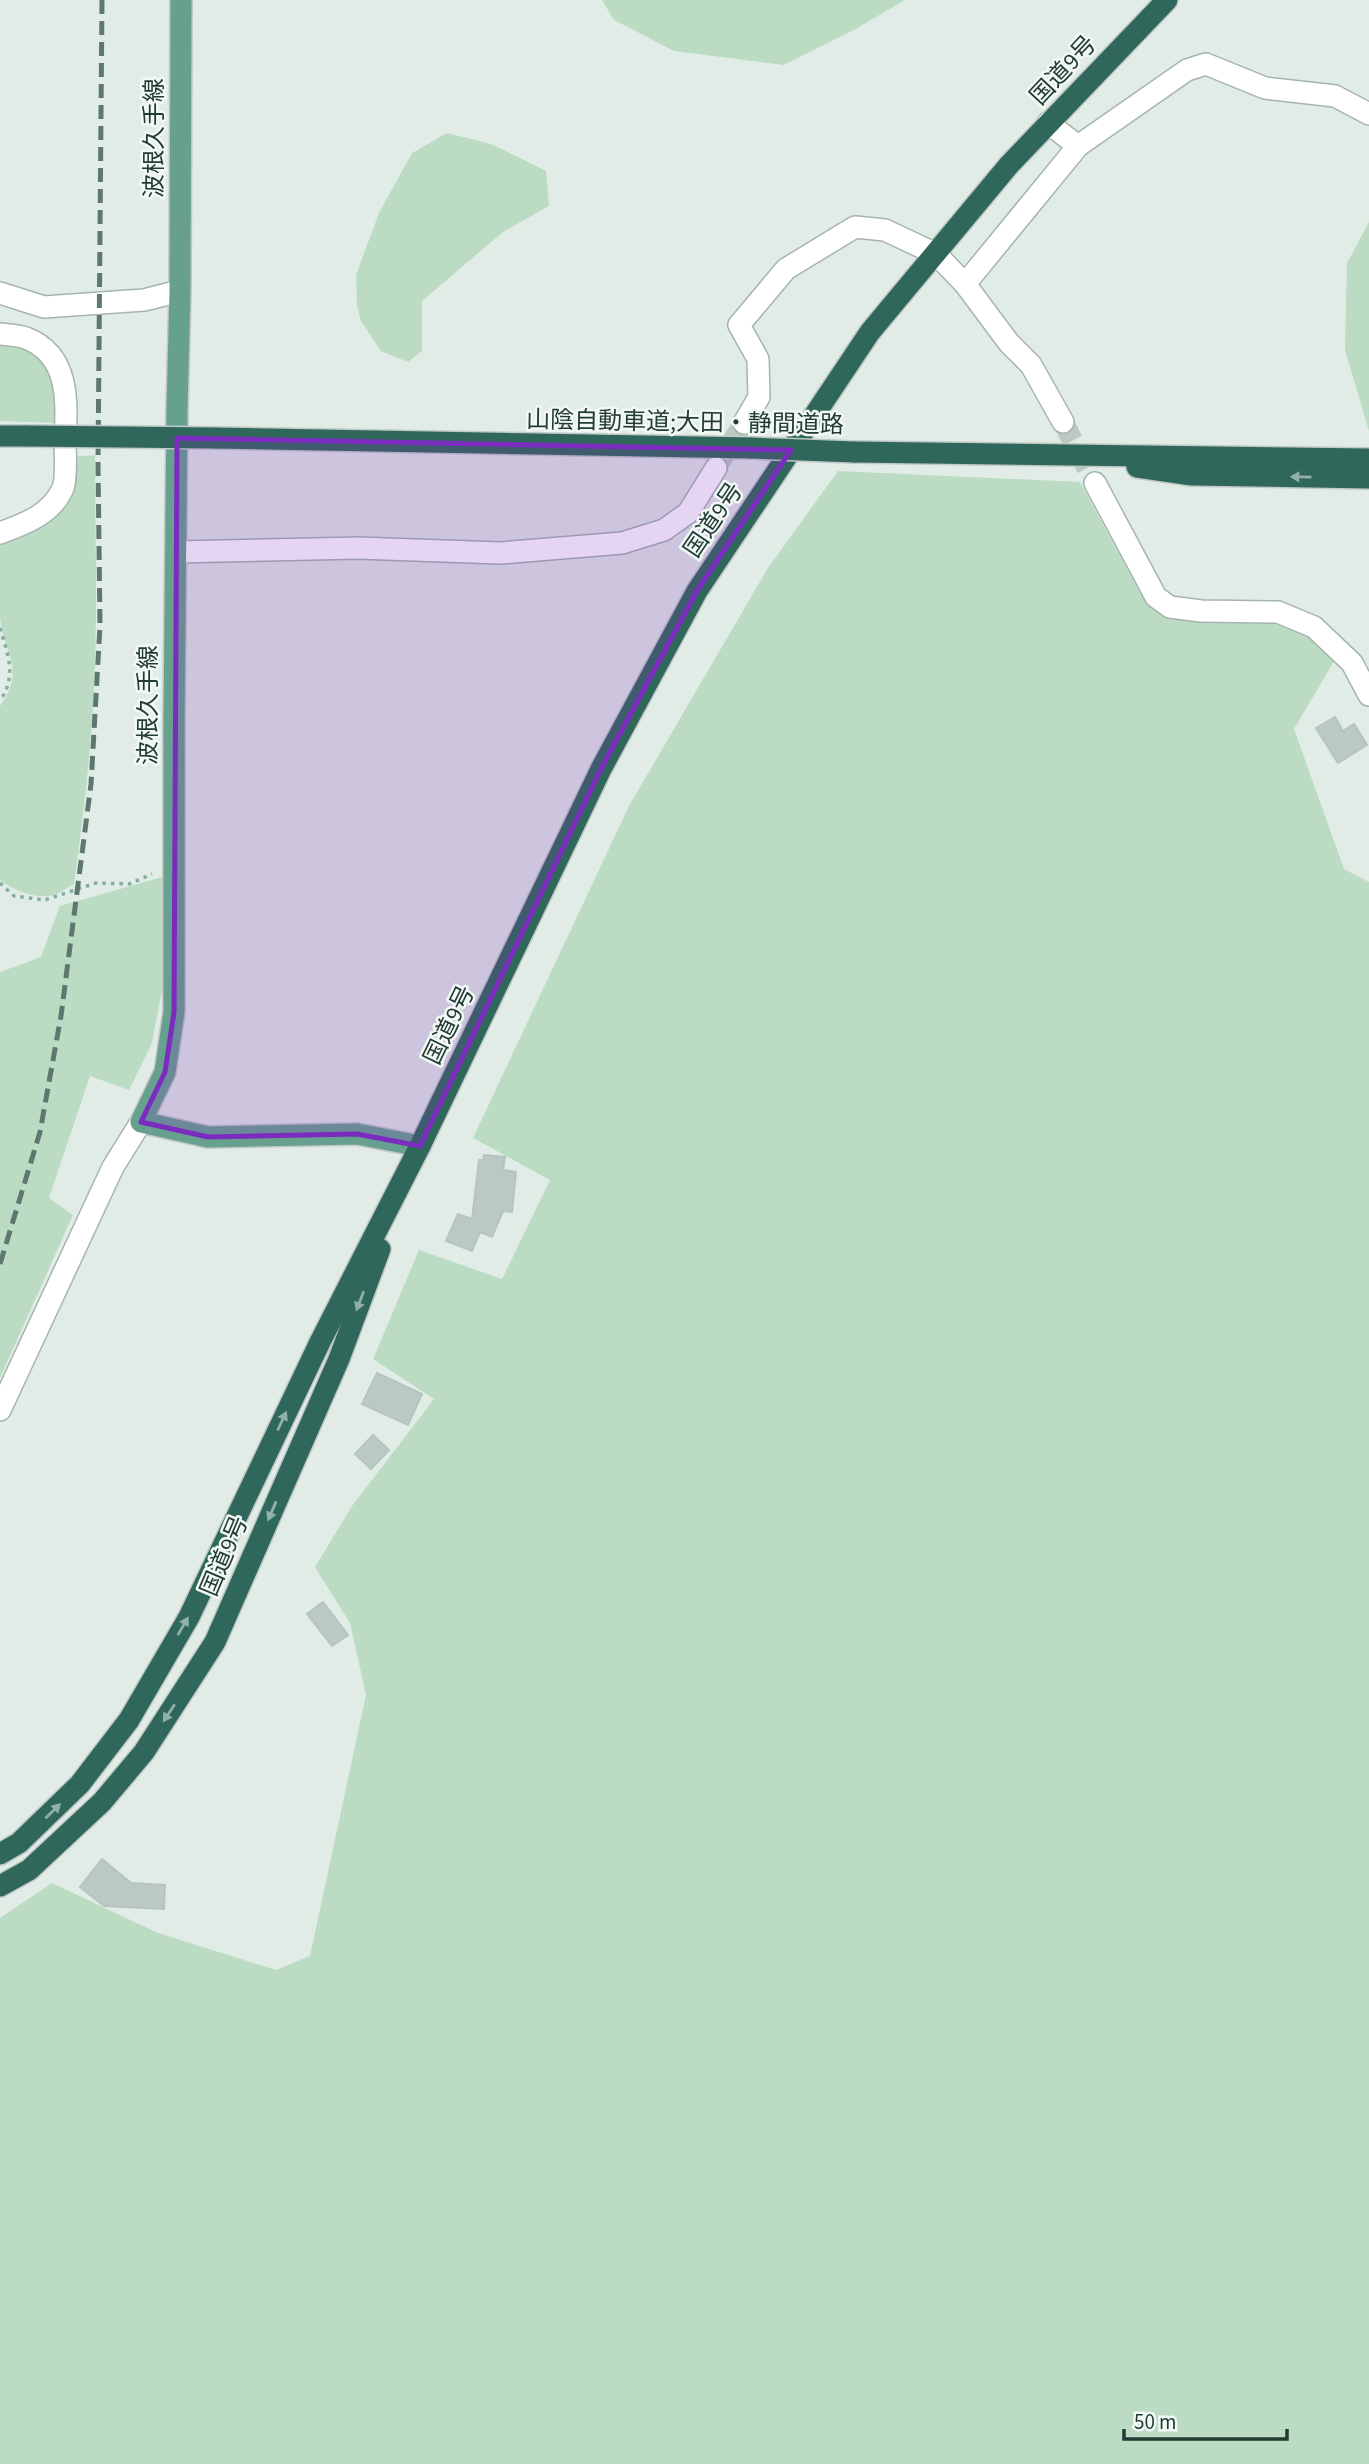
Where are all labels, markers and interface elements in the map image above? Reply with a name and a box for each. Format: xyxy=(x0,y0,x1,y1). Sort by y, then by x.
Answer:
street label: 国道9号 xyxy=(1022,28,1105,113)
street label: 波根久手線 xyxy=(137,78,172,198)
street label: 山陰自動車道;大田・静間道路 xyxy=(526,402,844,443)
one-way arrow xyxy=(1290,472,1312,483)
street label: 国道9号 xyxy=(675,476,751,565)
street label: 波根久手線 xyxy=(131,645,166,765)
street label: 国道9号 xyxy=(415,980,484,1071)
one-way arrow xyxy=(355,1291,366,1312)
one-way arrow xyxy=(276,1411,288,1431)
one-way arrow xyxy=(267,1501,278,1522)
street label: 国道9号 xyxy=(192,1511,257,1602)
one-way arrow xyxy=(177,1617,189,1636)
one-way arrow xyxy=(163,1703,176,1723)
one-way arrow xyxy=(44,1802,61,1819)
scale bar xyxy=(1124,2398,1287,2442)
text: 50 m xyxy=(1134,2407,1176,2437)

